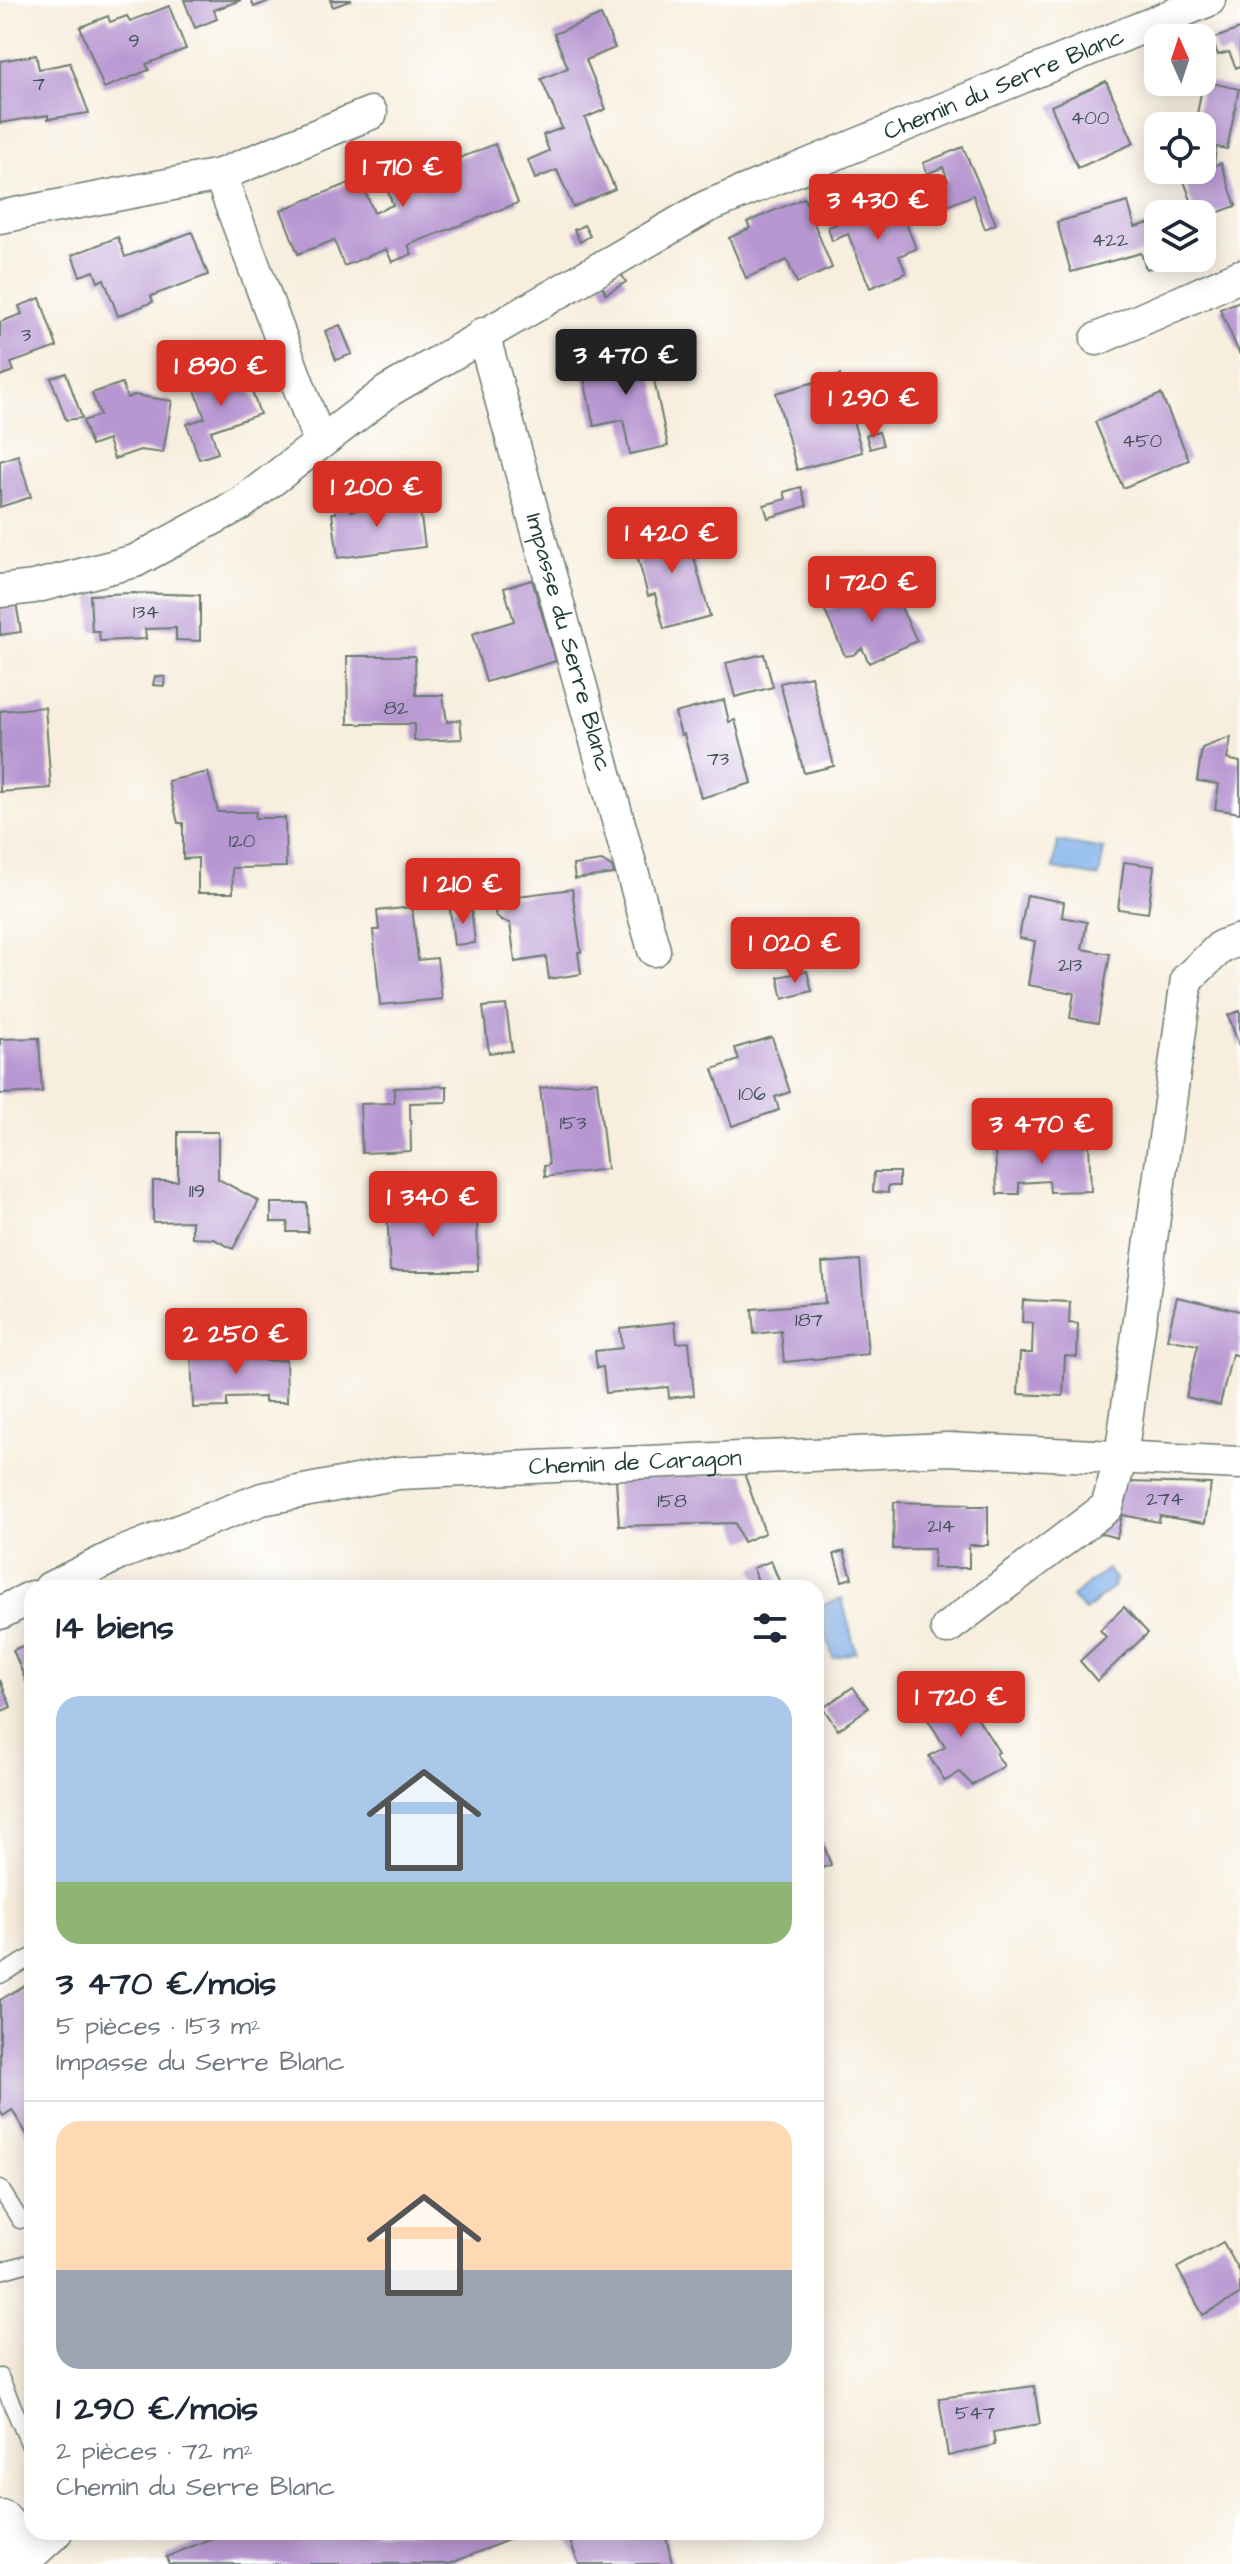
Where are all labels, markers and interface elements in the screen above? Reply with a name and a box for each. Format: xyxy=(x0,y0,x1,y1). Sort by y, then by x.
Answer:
street label: Chemin du Serre Blanc xyxy=(878,20,1130,149)
north arrow xyxy=(1144,24,1216,96)
map controls xyxy=(1144,24,1216,272)
house number: 9 xyxy=(128,27,140,55)
house number: 7 xyxy=(33,70,45,98)
house number: 400 xyxy=(1071,104,1110,132)
button: locate xyxy=(1144,112,1216,184)
pin: 1 710 € xyxy=(329,141,477,209)
text: 1 710 € xyxy=(363,149,443,185)
pin: 3 430 € xyxy=(804,174,952,242)
text: 3 430 € xyxy=(827,182,929,218)
button: layers xyxy=(1144,200,1216,272)
house number: 422 xyxy=(1092,226,1129,254)
house number: 3 xyxy=(21,321,31,349)
pin: 3 470 € xyxy=(552,329,700,397)
text: 3 470 € xyxy=(574,337,678,373)
pin: 1 890 € xyxy=(147,340,295,408)
text: 1 890 € xyxy=(175,348,267,384)
pin: 1 290 € xyxy=(800,372,948,440)
text: 1 290 € xyxy=(829,380,919,416)
house number: 450 xyxy=(1122,427,1163,455)
pin: 1 200 € xyxy=(303,461,451,529)
text: 1 200 € xyxy=(331,469,423,505)
pin: 1 420 € xyxy=(598,507,746,575)
street label: Impasse du Serre Blanc xyxy=(517,509,621,775)
text: 1 420 € xyxy=(625,515,719,551)
pin: 1 720 € xyxy=(798,556,946,624)
text: 1 720 € xyxy=(826,564,918,600)
house number: 134 xyxy=(133,598,160,626)
house number: 82 xyxy=(384,694,409,722)
house number: 73 xyxy=(707,745,729,773)
house number: 120 xyxy=(229,827,256,855)
pin: 1 210 € xyxy=(389,858,537,926)
text: 1 210 € xyxy=(423,866,503,902)
pin: 1 020 € xyxy=(721,917,869,985)
text: 1 020 € xyxy=(749,925,841,961)
house number: 213 xyxy=(1058,951,1082,979)
house number: 106 xyxy=(738,1080,766,1108)
pin: 3 470 € xyxy=(968,1098,1116,1166)
text: 3 470 € xyxy=(990,1106,1094,1142)
house number: 153 xyxy=(560,1109,586,1137)
pin: 1 340 € xyxy=(359,1171,507,1239)
house number: 119 xyxy=(189,1177,205,1205)
text: 1 340 € xyxy=(387,1179,479,1215)
house number: 187 xyxy=(795,1306,823,1334)
pin: 2 250 € xyxy=(162,1308,310,1376)
text: 2 250 € xyxy=(183,1316,289,1352)
street label: Chemin de Caragon xyxy=(528,1441,742,1484)
house number: 274 xyxy=(1146,1485,1184,1513)
house number: 158 xyxy=(657,1487,687,1515)
house number: 214 xyxy=(927,1512,955,1540)
text: 14 biens xyxy=(56,1604,174,1652)
icon: filters xyxy=(748,1606,792,1650)
pin: 1 720 € xyxy=(887,1671,1035,1739)
text: 1 720 € xyxy=(915,1679,1007,1715)
icon: home xyxy=(352,1748,496,1892)
text: 3 470 €/mois xyxy=(56,1960,276,2008)
text: 5 pièces · 153 m² xyxy=(56,2008,261,2044)
text: Impasse du Serre Blanc xyxy=(56,2044,345,2080)
icon: home xyxy=(352,2173,496,2317)
text: 1 290 €/mois xyxy=(56,2385,258,2433)
house number: 547 xyxy=(955,2399,995,2427)
text: 2 pièces · 72 m² xyxy=(56,2433,253,2469)
text: Chemin du Serre Blanc xyxy=(56,2469,335,2505)

